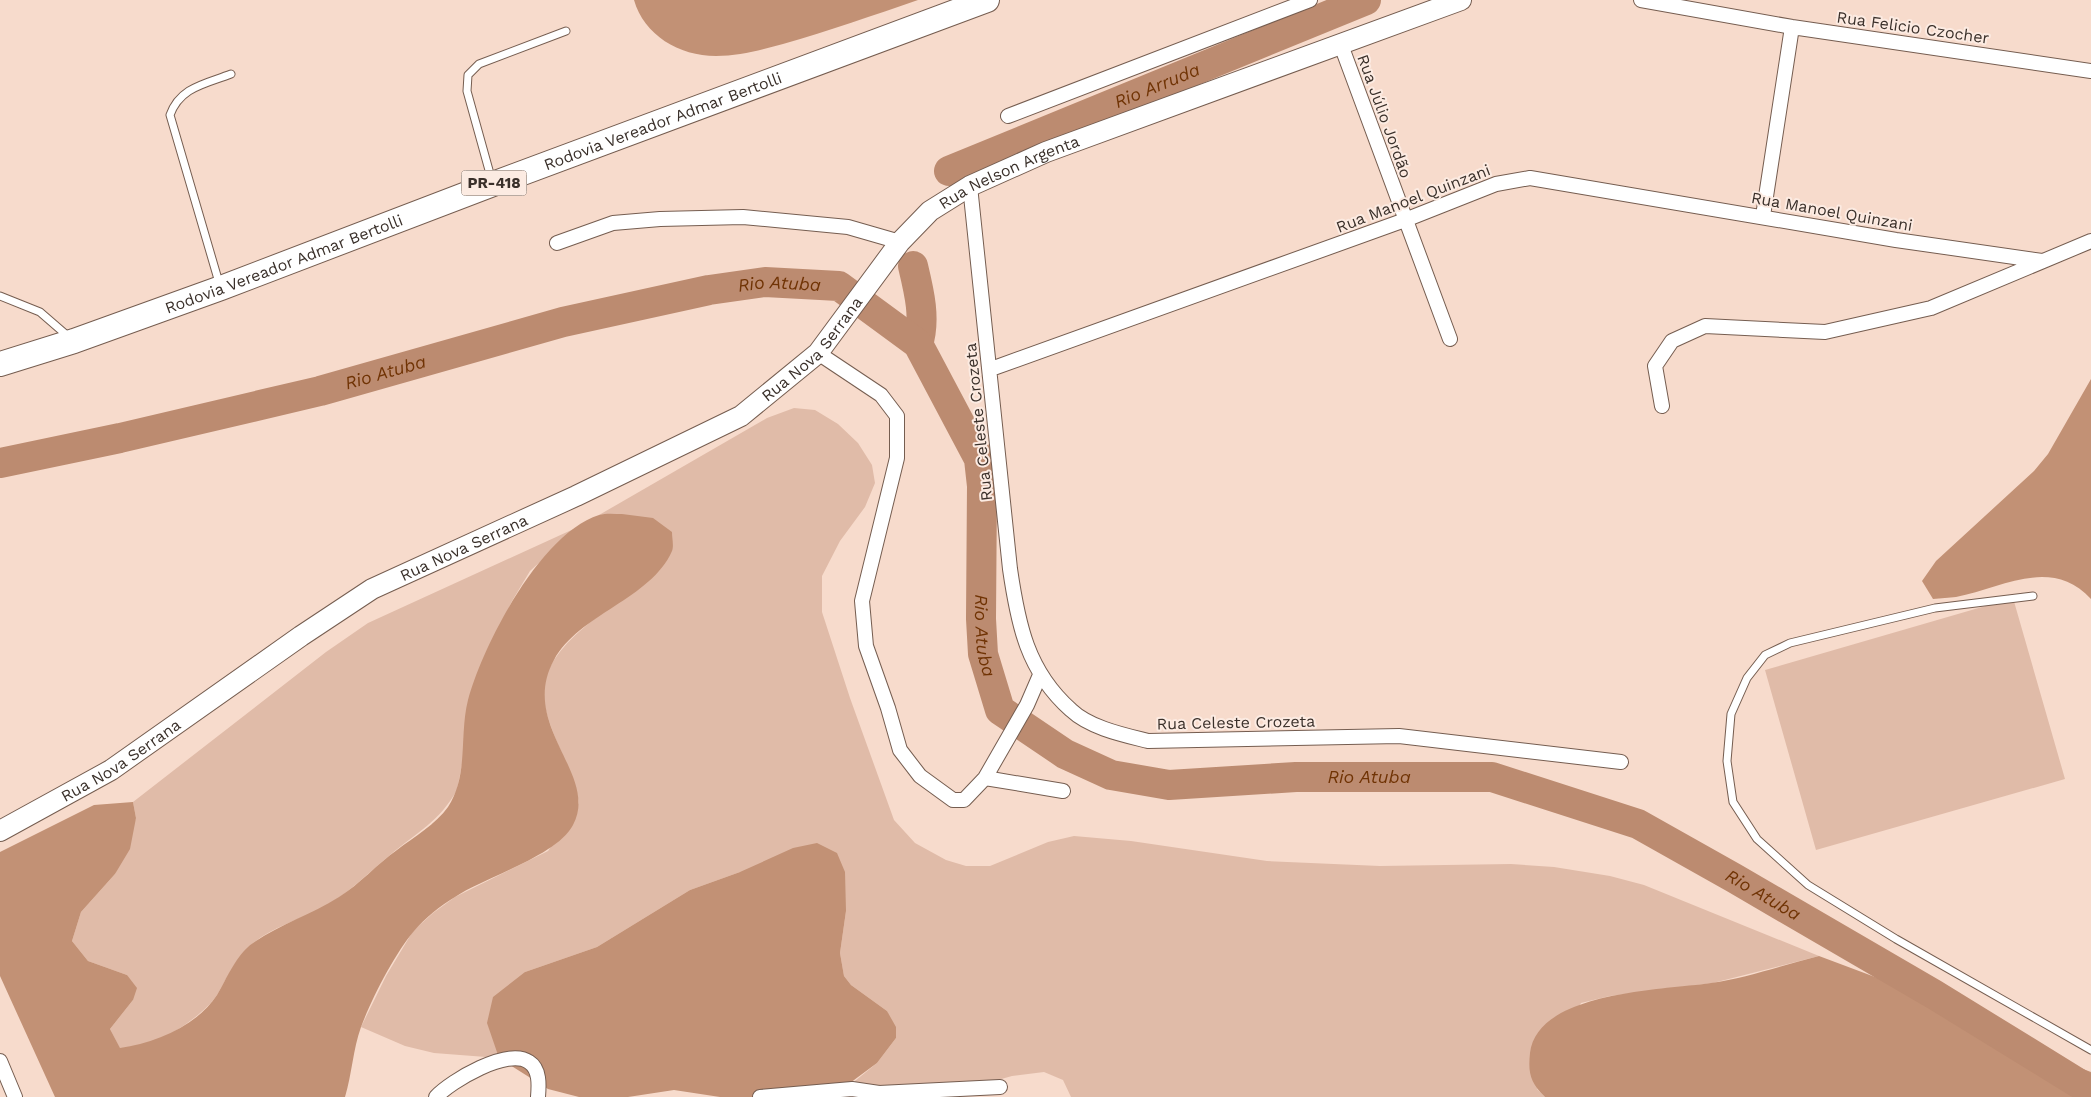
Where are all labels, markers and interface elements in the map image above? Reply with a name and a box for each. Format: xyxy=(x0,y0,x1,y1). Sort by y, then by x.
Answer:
street label: Rua Felicio Czocher xyxy=(1836,7,1991,48)
street label: Rua Júlio Jordão xyxy=(1353,52,1416,181)
water label: Rio Arruda xyxy=(1111,58,1203,112)
street label: Rodovia Vereador Admar Bertolli xyxy=(541,68,784,174)
street label: Rua Nelson Argenta xyxy=(935,132,1082,213)
street label: Rua Manoel Quinzani xyxy=(1333,160,1493,237)
road number: PR-418 xyxy=(462,170,526,196)
street label: Rua Manoel Quinzani xyxy=(1750,188,1914,235)
street label: Rodovia Vereador Admar Bertolli xyxy=(162,210,405,317)
water label: Rio Atuba xyxy=(736,271,821,296)
street label: Rua Nova Serrana xyxy=(758,293,866,405)
street label: Rua Celeste Crozeta xyxy=(961,342,996,502)
water label: Rio Atuba xyxy=(342,350,428,393)
street label: Rua Nova Serrana xyxy=(397,510,531,585)
water label: Rio Atuba xyxy=(971,594,1000,679)
street label: Rua Celeste Crozeta xyxy=(1157,712,1315,733)
street label: Rua Nova Serrana xyxy=(58,715,184,806)
water label: Rio Atuba xyxy=(1328,766,1411,787)
water label: Rio Atuba xyxy=(1722,864,1805,924)

